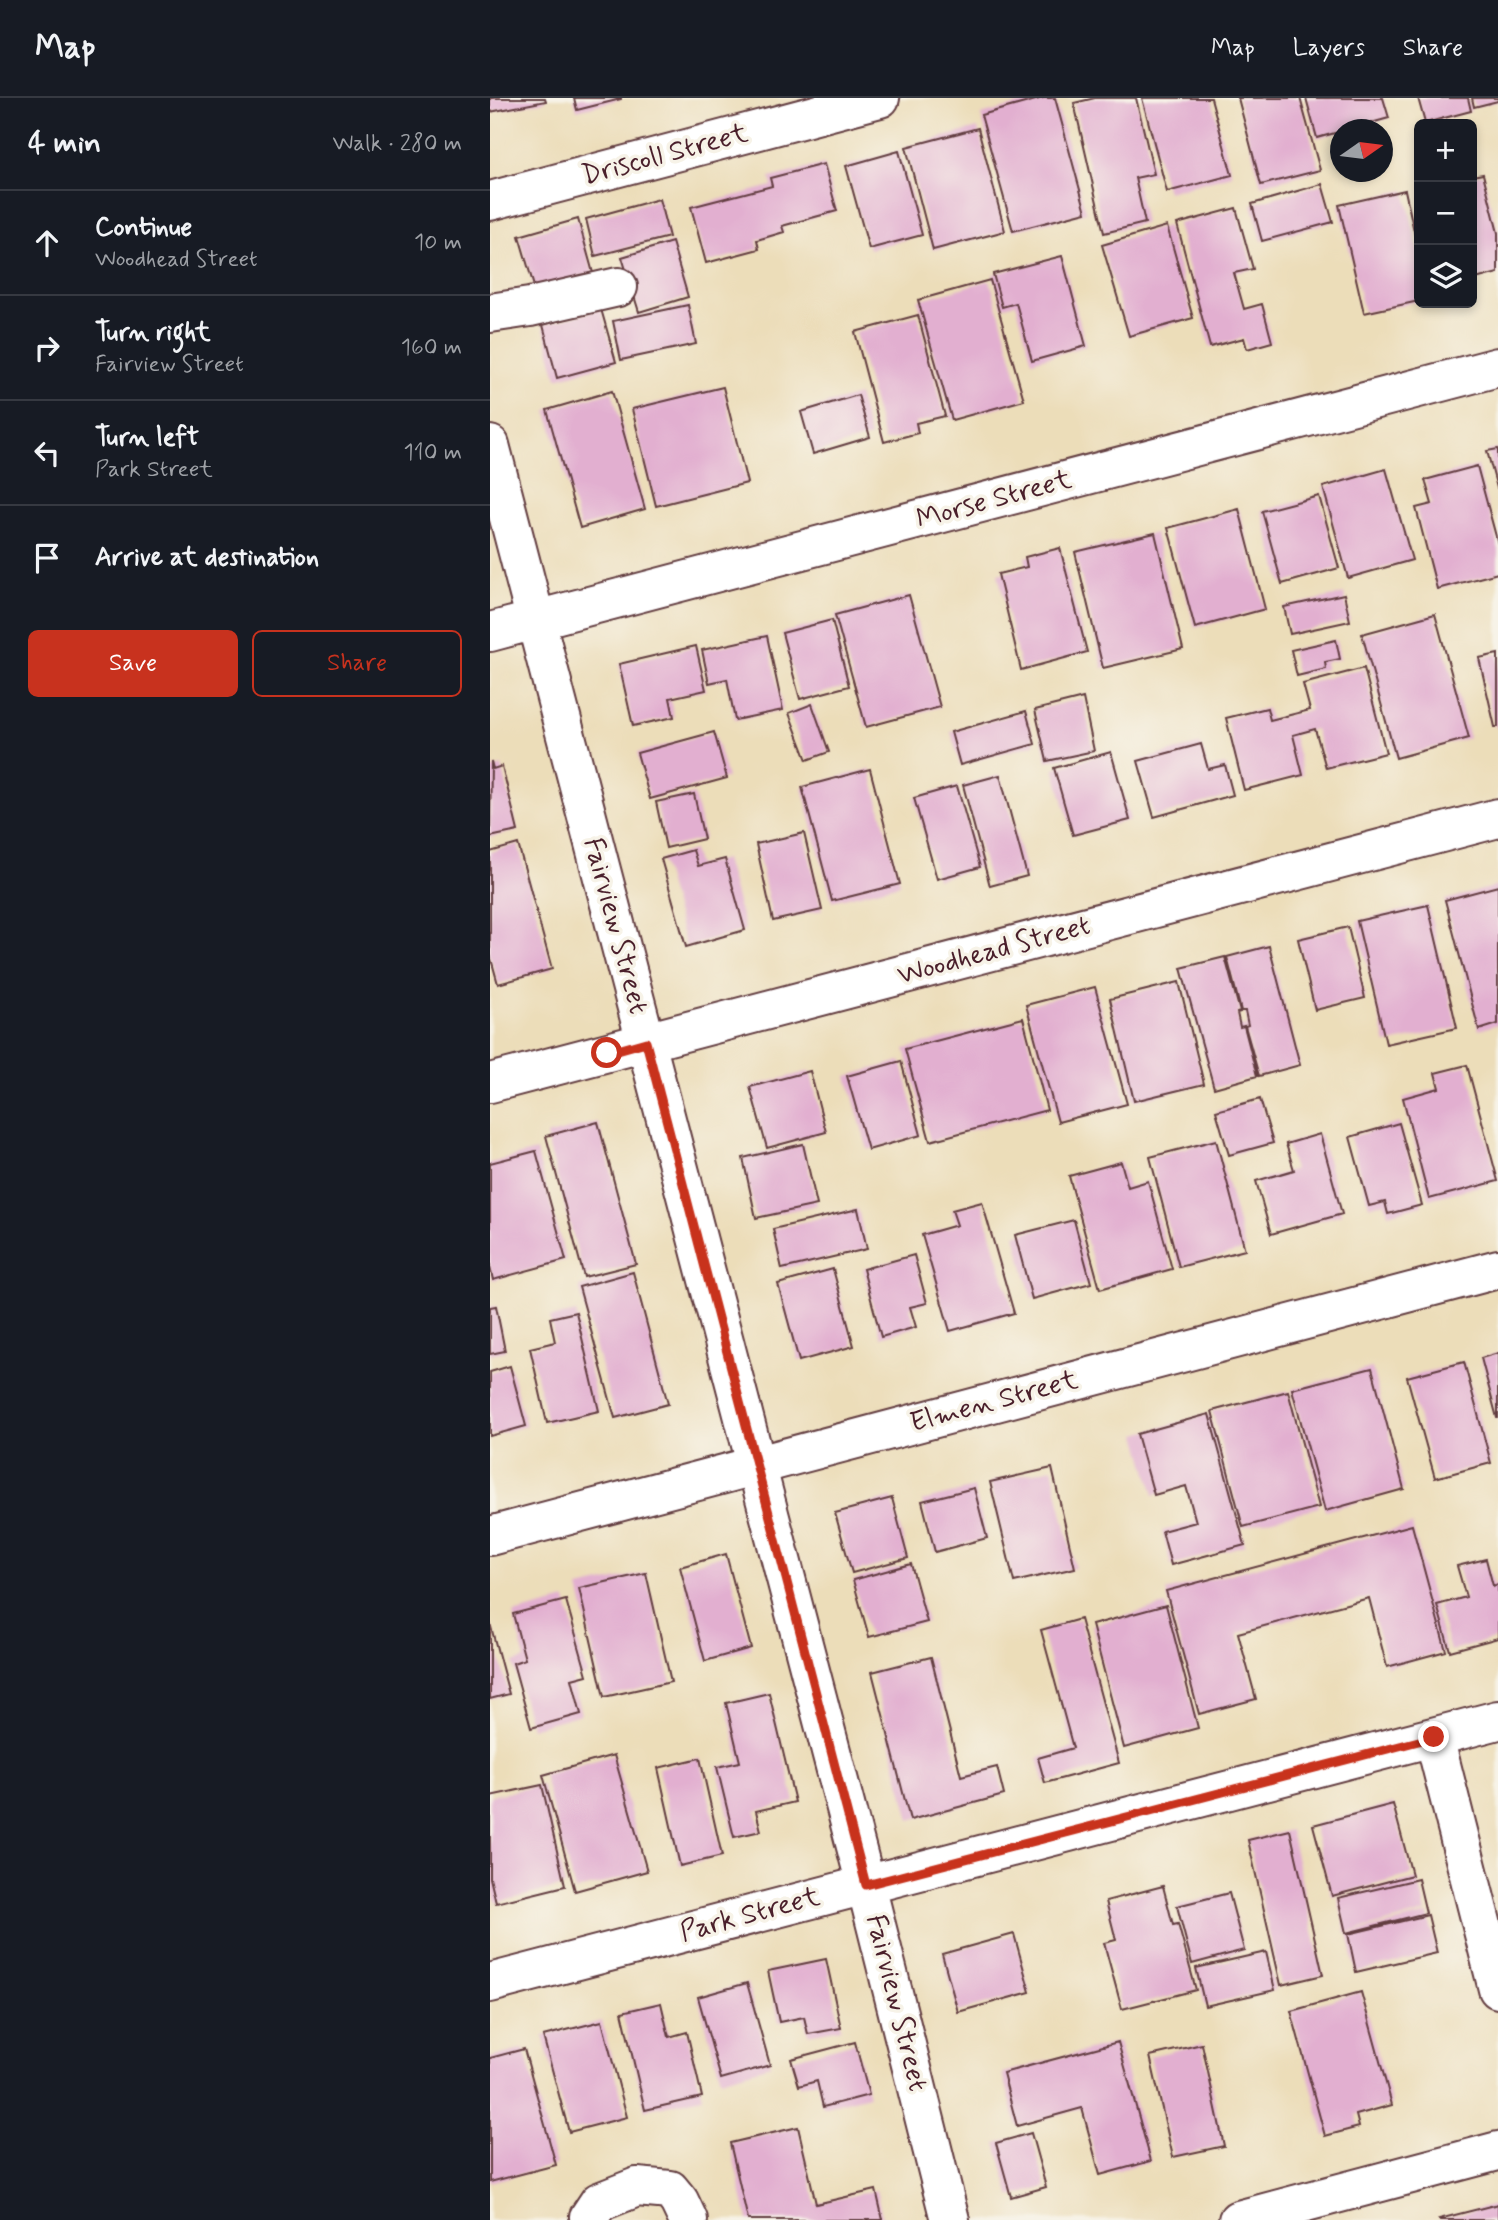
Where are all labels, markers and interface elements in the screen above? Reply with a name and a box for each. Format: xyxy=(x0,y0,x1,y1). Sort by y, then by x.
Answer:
text: Map xyxy=(35,26,95,70)
text: Map xyxy=(1211,33,1255,64)
text: Layers xyxy=(1293,33,1365,64)
text: Share xyxy=(1403,33,1463,64)
street label: Driscoll Street xyxy=(578,115,753,195)
north arrow xyxy=(1330,119,1393,182)
map controls xyxy=(1414,119,1477,308)
button: + xyxy=(1414,119,1477,182)
text: 4 min xyxy=(28,124,101,163)
text: Walk · 280 m xyxy=(332,129,462,159)
button: − xyxy=(1414,182,1477,245)
text: Continue xyxy=(95,211,192,245)
icon: ahead xyxy=(28,224,66,262)
text: 10 m xyxy=(414,228,462,258)
text: Woodhead Street xyxy=(95,245,258,275)
button: layers xyxy=(1414,245,1477,308)
text: Turn right xyxy=(95,316,211,350)
icon: right xyxy=(28,329,66,367)
text: 160 m xyxy=(401,333,462,363)
text: Fairview Street xyxy=(95,350,244,380)
text: Turn left xyxy=(95,421,199,455)
icon: left xyxy=(28,434,66,472)
text: 110 m xyxy=(403,438,462,468)
text: Park Street xyxy=(95,455,213,485)
street label: Morse Street xyxy=(912,461,1076,539)
icon: arrive xyxy=(28,539,66,577)
text: Arrive at destination xyxy=(95,541,319,575)
button: Save xyxy=(28,630,238,697)
button: Share xyxy=(252,630,462,697)
street label: Fairview Street xyxy=(574,834,656,1018)
street label: Woodhead Street xyxy=(894,907,1094,995)
route start xyxy=(591,1037,622,1068)
street label: Elmen Street xyxy=(906,1362,1083,1442)
route end xyxy=(1418,1721,1449,1752)
street label: Park Street xyxy=(676,1878,825,1951)
street label: Fairview Street xyxy=(856,1911,936,2095)

